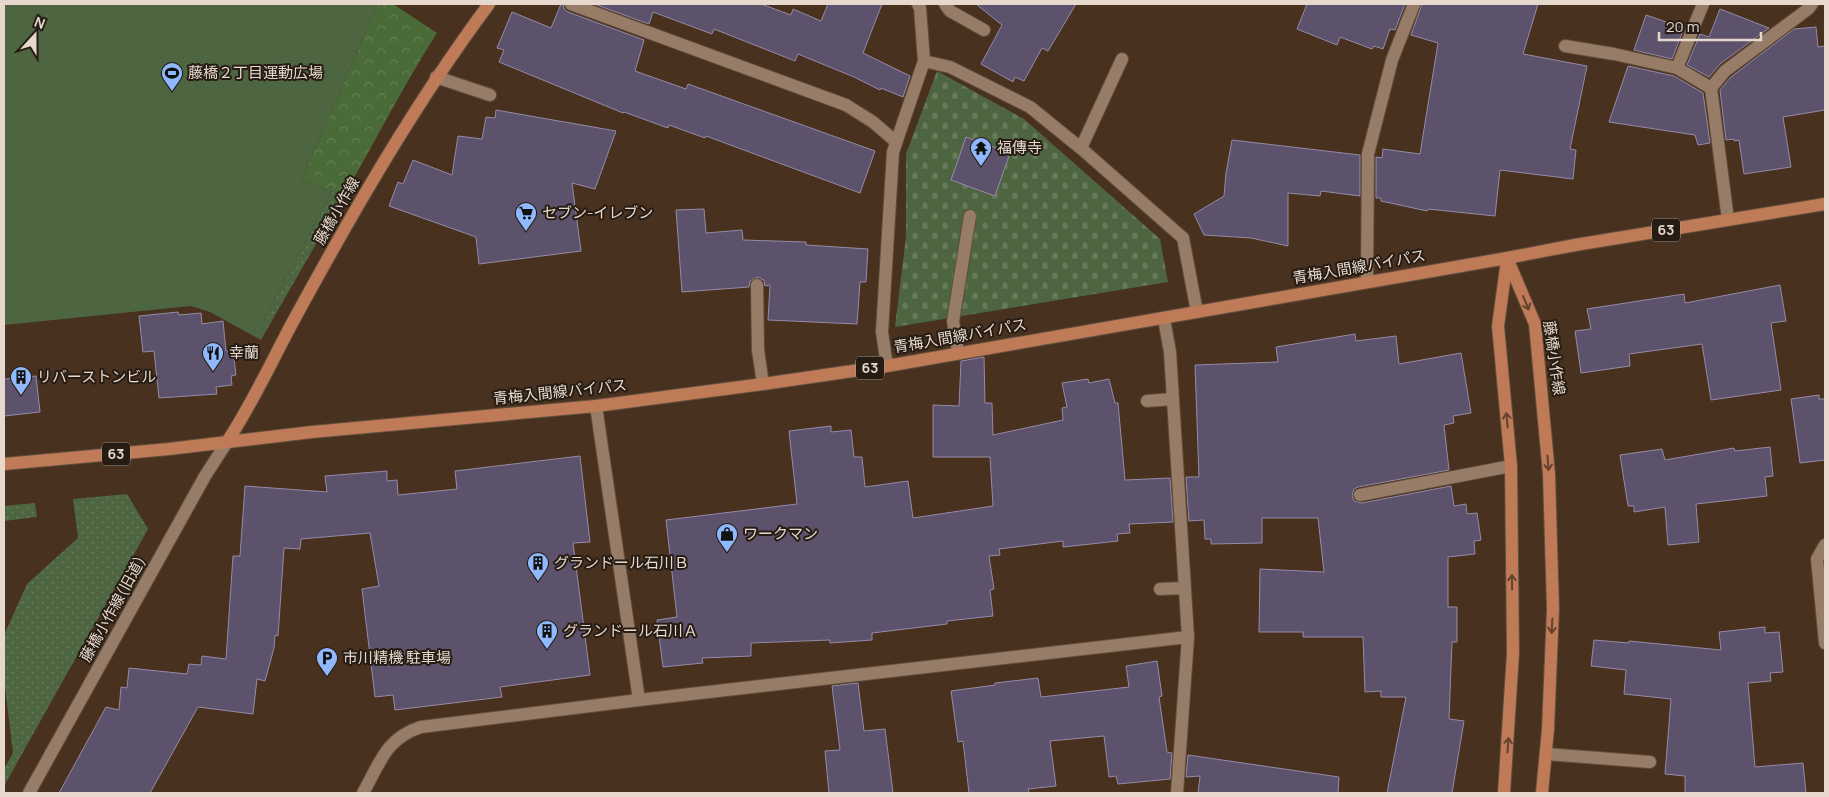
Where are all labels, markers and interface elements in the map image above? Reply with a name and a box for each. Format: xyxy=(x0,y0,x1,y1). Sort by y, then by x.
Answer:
north arrow xyxy=(10,10,60,60)
scale bar xyxy=(1659,10,1762,42)
text: N xyxy=(32,12,48,33)
text: 20 m xyxy=(1666,16,1699,37)
sports icon: 藤橋２丁目運動広場 xyxy=(160,61,184,92)
place label: 藤橋２丁目運動広場 xyxy=(188,62,323,83)
temple icon: 福傳寺 xyxy=(969,136,993,167)
place label: 福傳寺 xyxy=(997,137,1042,158)
street label: 藤橋小作線 xyxy=(309,173,364,248)
supermarket icon: セブン-イレブン xyxy=(514,201,538,232)
place label: セブン-イレブン xyxy=(542,202,653,223)
road number: 63 xyxy=(1652,218,1680,242)
street label: 青梅入間線バイパス xyxy=(1291,244,1427,289)
one-way arrow xyxy=(1522,295,1532,310)
street label: 青梅入間線バイパス xyxy=(892,313,1028,358)
street label: 藤橋小作線 xyxy=(1539,319,1570,397)
restaurant icon: 幸蘭 xyxy=(201,341,225,372)
place label: 幸蘭 xyxy=(229,342,259,363)
road number: 63 xyxy=(856,356,884,379)
building icon: リバーストンビル xyxy=(9,365,33,396)
place label: リバーストンビル xyxy=(37,366,156,387)
street label: 青梅入間線バイパス xyxy=(492,374,628,409)
one-way arrow xyxy=(1502,412,1511,428)
road number: 63 xyxy=(102,442,130,466)
one-way arrow xyxy=(1543,455,1553,471)
shop icon: ワークマン xyxy=(715,522,739,553)
place label: ワークマン xyxy=(743,523,818,544)
building icon: グランドール石川Ｂ xyxy=(526,551,550,582)
street label: 藤橋小作線(旧道) xyxy=(75,552,150,665)
place label: グランドール石川Ｂ xyxy=(554,552,689,573)
one-way arrow xyxy=(1507,575,1517,591)
one-way arrow xyxy=(1548,618,1557,634)
building icon: グランドール石川Ａ xyxy=(535,619,559,650)
place label: グランドール石川Ａ xyxy=(563,620,698,641)
parking icon: 市川精機 駐車場 xyxy=(315,646,339,677)
place label: 市川精機 駐車場 xyxy=(343,647,451,668)
one-way arrow xyxy=(1504,737,1513,753)

